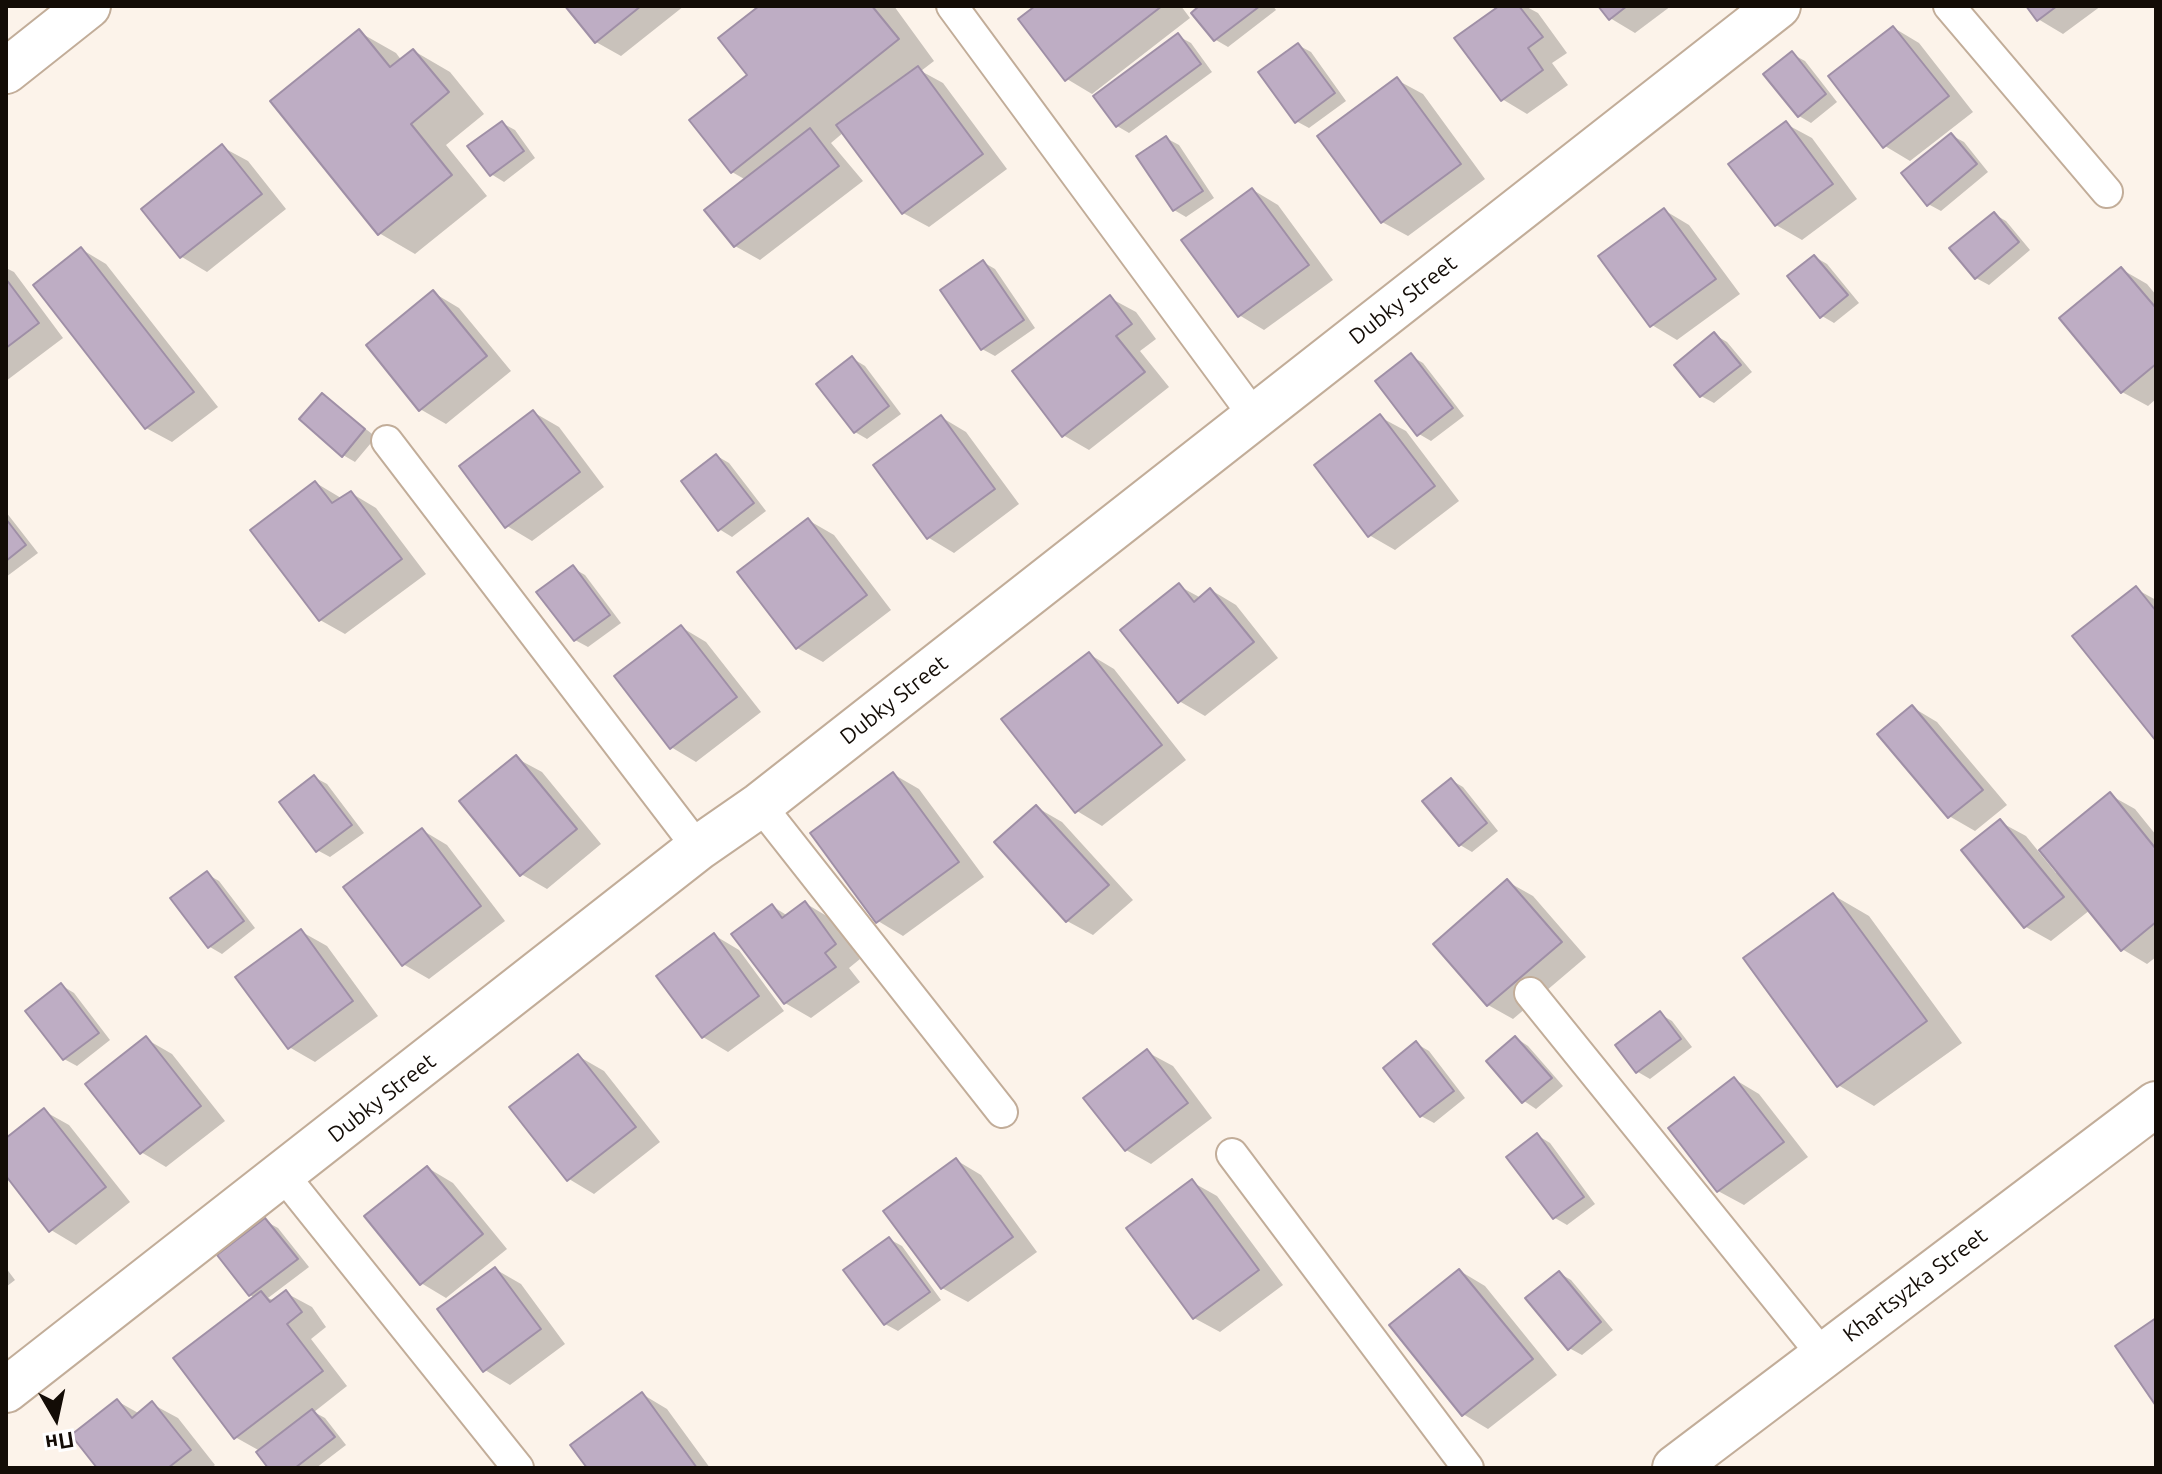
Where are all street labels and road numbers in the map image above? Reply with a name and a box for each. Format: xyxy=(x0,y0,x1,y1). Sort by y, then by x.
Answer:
street label: Dubky Street xyxy=(1344,250,1462,350)
street label: Dubky Street xyxy=(835,650,953,750)
street label: Dubky Street xyxy=(323,1048,441,1148)
street label: Khartsyzka Street xyxy=(1838,1222,1992,1348)

